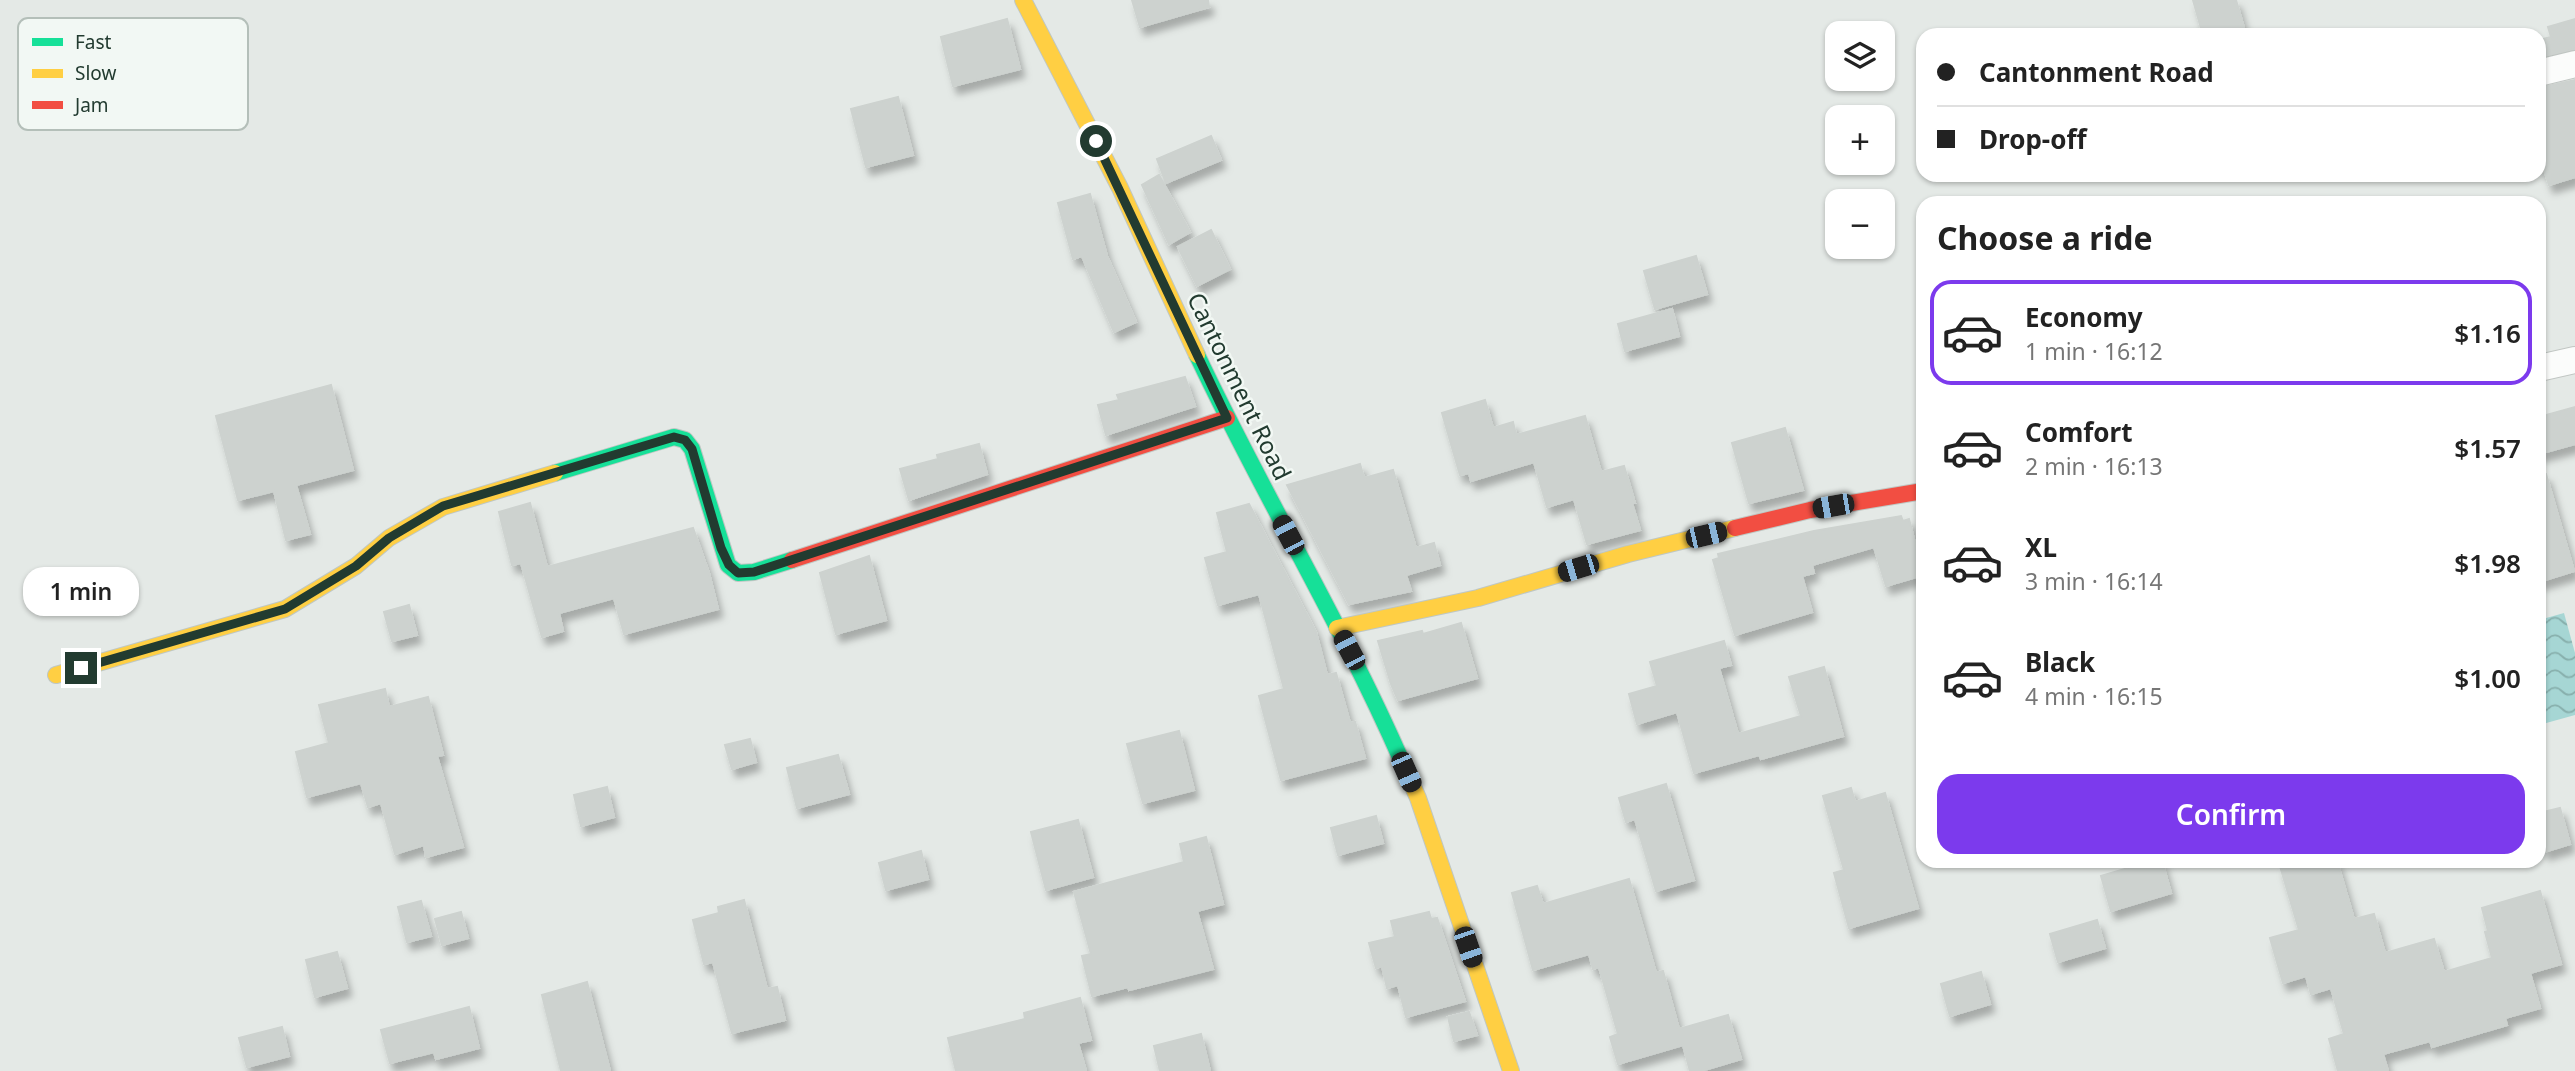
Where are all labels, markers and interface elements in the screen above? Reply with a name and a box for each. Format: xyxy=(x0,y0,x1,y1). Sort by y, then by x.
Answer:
legend xyxy=(18,18,248,130)
map controls xyxy=(1825,21,1895,259)
button: layers xyxy=(1825,21,1895,91)
text: Fast xyxy=(75,29,112,55)
text: Cantonment Road xyxy=(1979,54,2214,90)
text: Slow xyxy=(75,60,116,86)
text: Jam xyxy=(73,92,109,118)
button: + xyxy=(1825,105,1895,175)
text: Drop-off xyxy=(1979,121,2086,157)
route start xyxy=(1080,125,1112,157)
button: − xyxy=(1825,189,1895,259)
text: Choose a ride xyxy=(1937,216,2153,259)
street label: Cantonment Road xyxy=(1180,287,1300,485)
text: Economy xyxy=(2025,299,2143,335)
icon: car xyxy=(1941,301,2004,364)
text: $1.16 xyxy=(2454,315,2521,351)
text: 1 min · 16:12 xyxy=(2025,335,2163,367)
text: Comfort xyxy=(2025,414,2133,450)
icon: car xyxy=(1941,416,2004,479)
text: $1.57 xyxy=(2454,430,2521,466)
text: 2 min · 16:13 xyxy=(2025,450,2163,482)
car xyxy=(1811,492,1856,520)
car xyxy=(1269,512,1308,558)
car xyxy=(1684,520,1729,550)
text: XL xyxy=(2025,529,2057,565)
icon: car xyxy=(1941,531,2004,594)
text: $1.98 xyxy=(2454,545,2521,581)
car xyxy=(1555,552,1602,584)
text: 3 min · 16:14 xyxy=(2025,565,2163,597)
callout: 1 min xyxy=(23,566,139,616)
text: 1 min xyxy=(50,575,112,607)
car xyxy=(1330,627,1369,673)
text: Black xyxy=(2025,644,2095,680)
icon: car xyxy=(1941,646,2004,709)
route end xyxy=(65,652,97,684)
text: $1.00 xyxy=(2454,660,2521,696)
text: 4 min · 16:15 xyxy=(2025,680,2163,712)
car xyxy=(1388,749,1425,795)
button: Confirm xyxy=(1937,774,2525,854)
car xyxy=(1452,924,1485,970)

